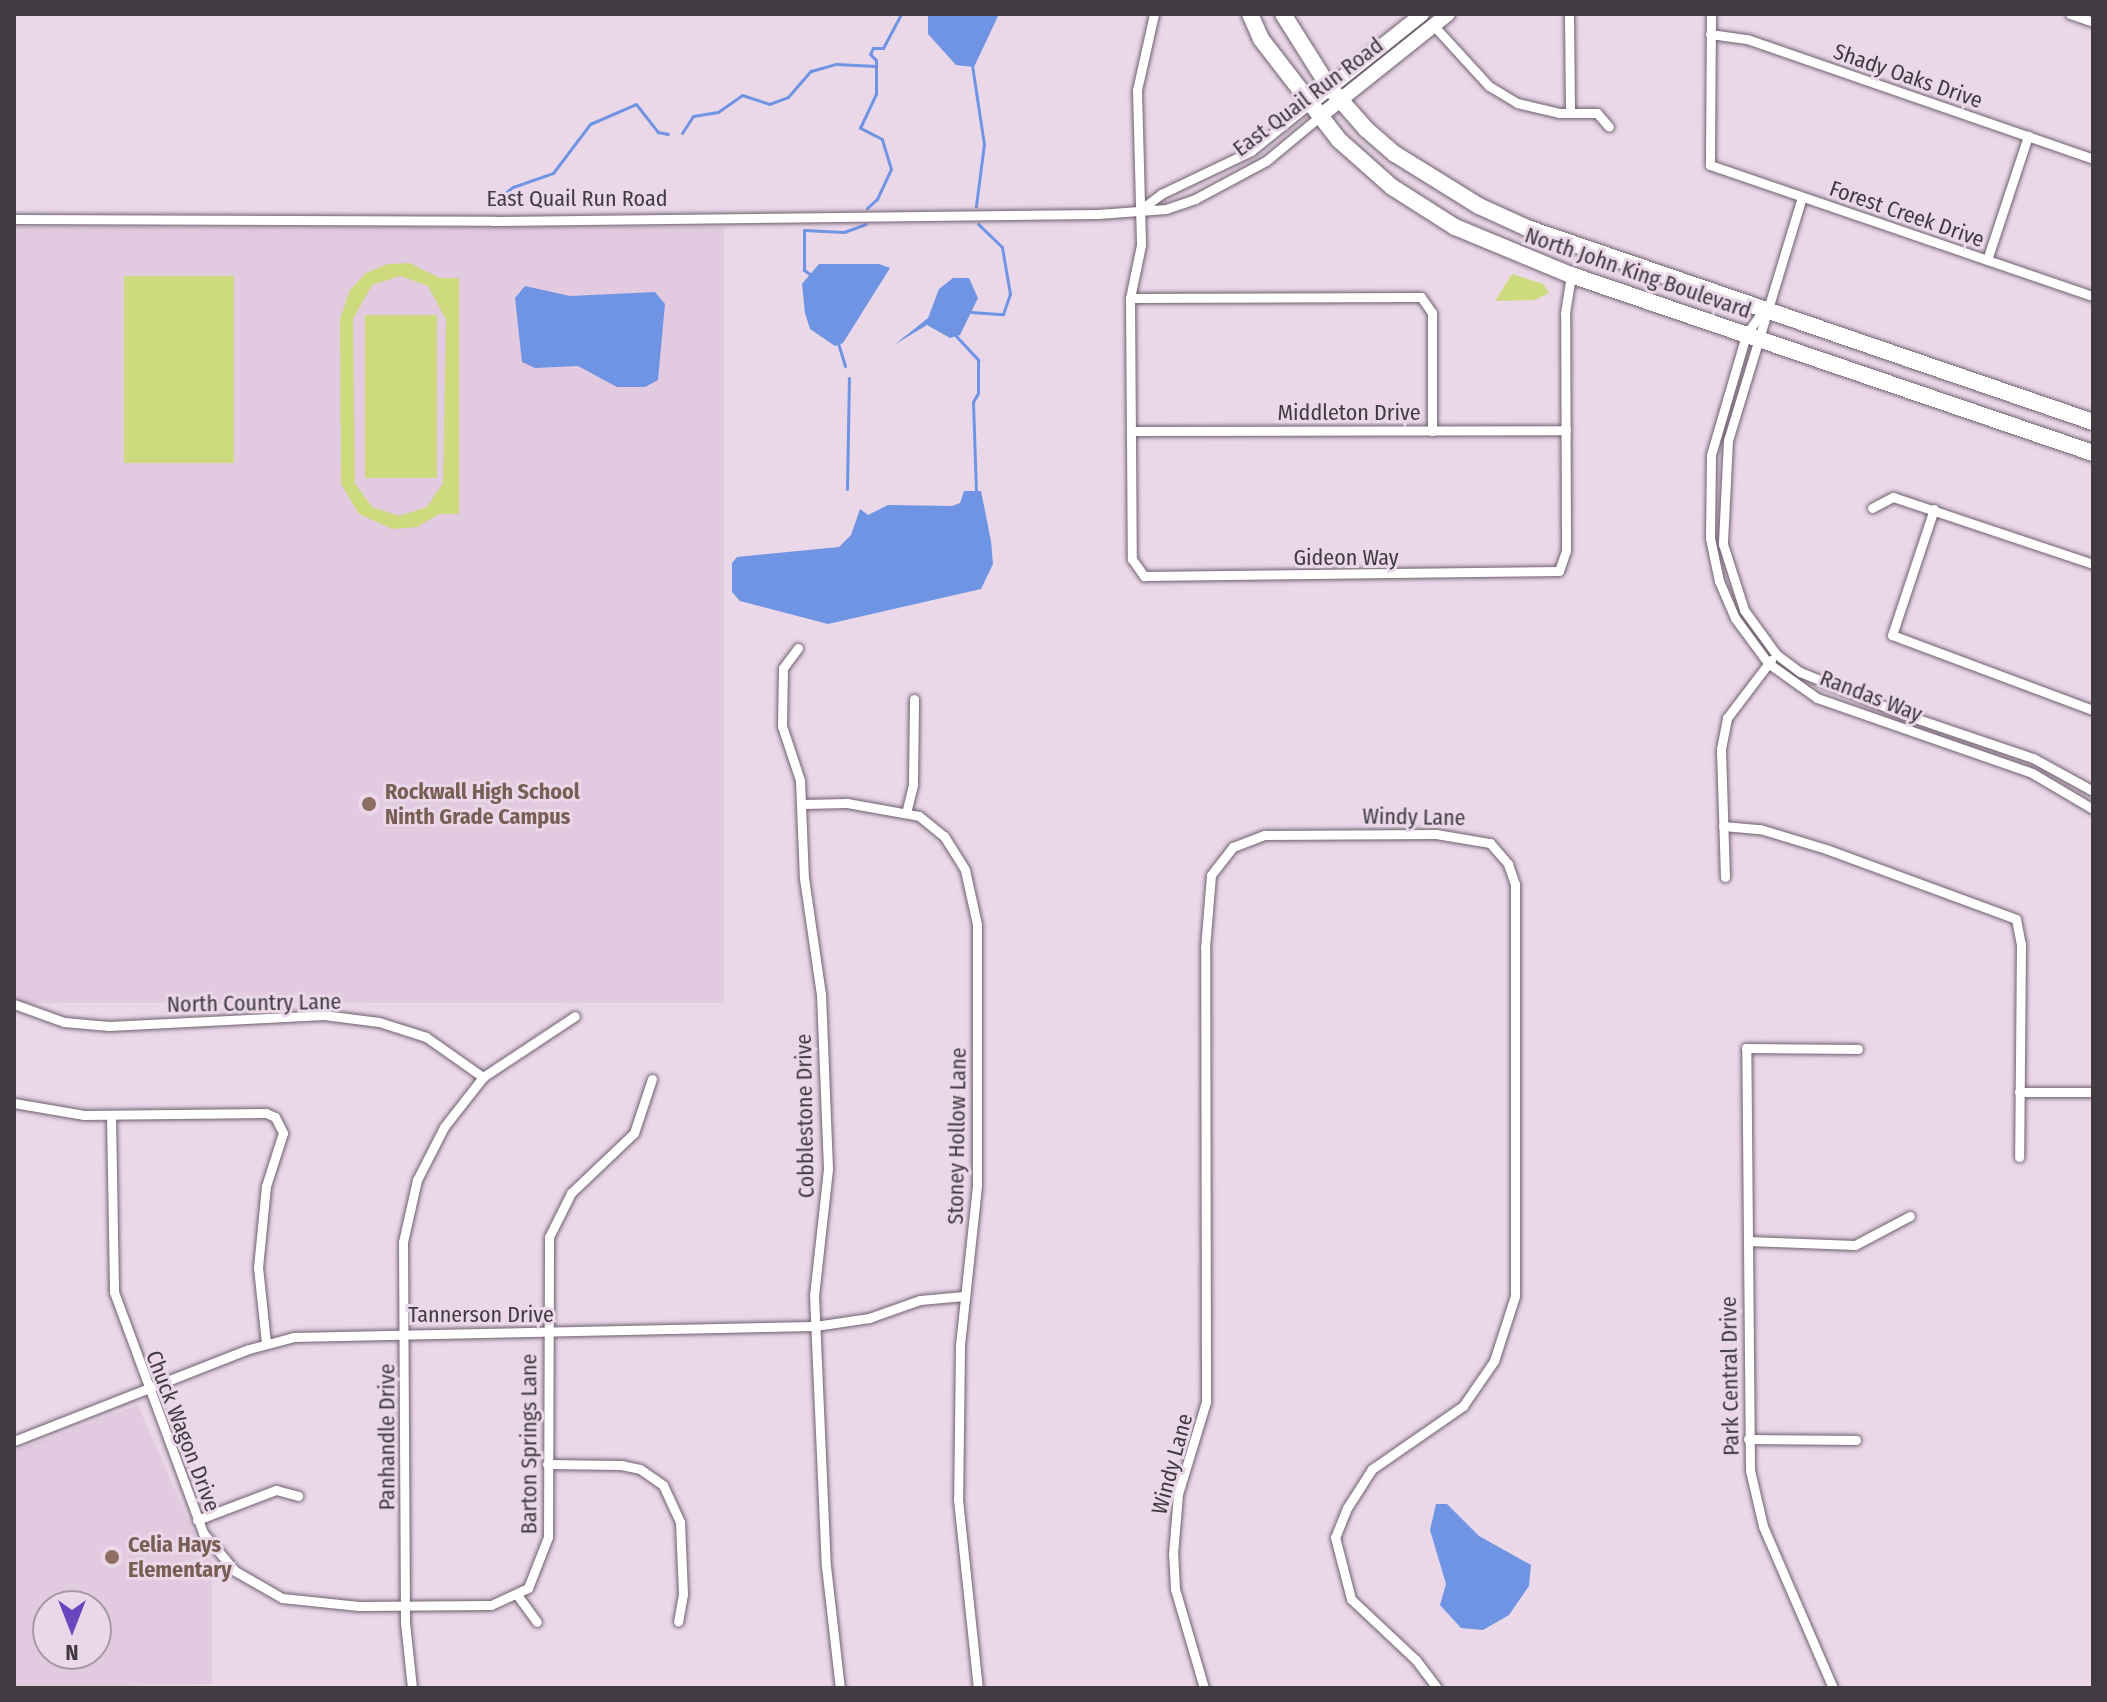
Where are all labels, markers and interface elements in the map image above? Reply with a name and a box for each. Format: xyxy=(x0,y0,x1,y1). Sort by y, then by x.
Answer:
street label: East Quail Run Road xyxy=(1228,32,1388,162)
street label: Shady Oaks Drive xyxy=(1830,38,1986,114)
street label: Forest Creek Drive xyxy=(1826,175,1988,253)
street label: East Quail Run Road xyxy=(487,186,667,212)
street label: North John King Boulevard xyxy=(1521,222,1755,324)
street label: Middleton Drive xyxy=(1277,400,1421,426)
street label: Gideon Way xyxy=(1293,545,1399,571)
street label: Randas Way xyxy=(1816,664,1926,728)
place label: Rockwall High School Ninth Grade Campus xyxy=(385,778,580,830)
marker: Rockwall High School Ninth Grade Campus xyxy=(360,795,378,813)
street label: Windy Lane xyxy=(1362,803,1466,831)
street label: North Country Lane xyxy=(166,988,342,1018)
street label: Cobblestone Drive xyxy=(790,1034,820,1198)
street label: Stoney Hollow Lane xyxy=(942,1047,972,1225)
street label: Park Central Drive xyxy=(1715,1296,1745,1456)
street label: Tannerson Drive xyxy=(408,1302,554,1328)
street label: Chuck Wagon Drive xyxy=(140,1347,226,1515)
street label: Barton Springs Lane xyxy=(516,1354,542,1534)
street label: Panhandle Drive xyxy=(374,1364,400,1510)
street label: Windy Lane xyxy=(1146,1411,1198,1517)
place label: Celia Hays Elementary xyxy=(128,1531,232,1582)
marker: Celia Hays Elementary xyxy=(103,1548,121,1566)
north arrow xyxy=(32,1590,112,1670)
text: N xyxy=(65,1639,79,1666)

